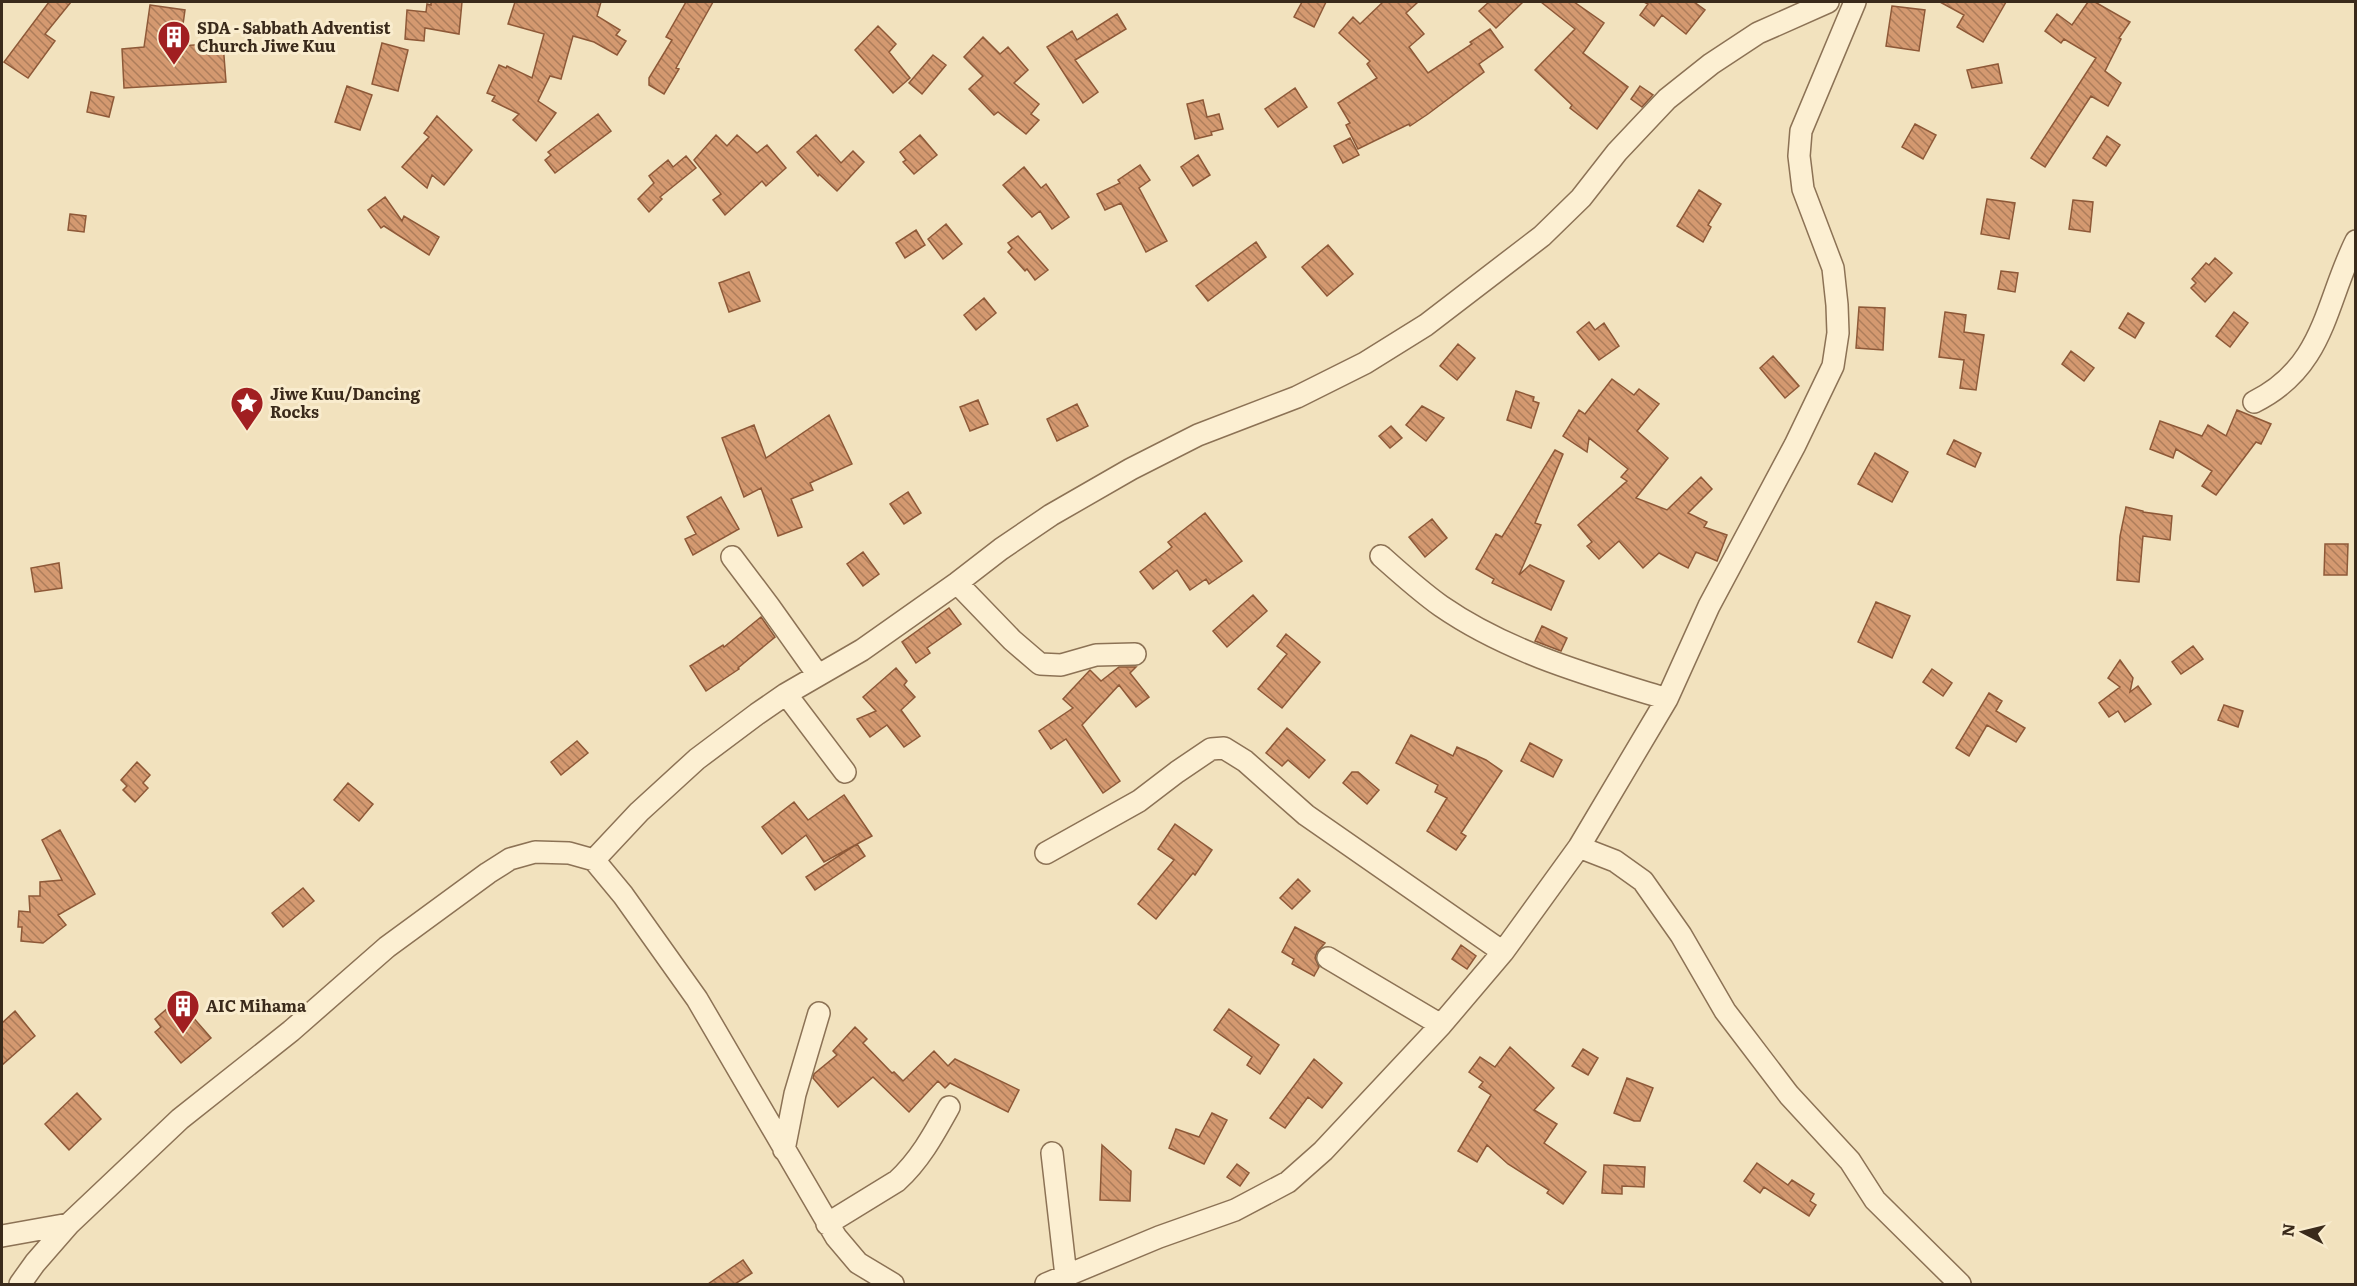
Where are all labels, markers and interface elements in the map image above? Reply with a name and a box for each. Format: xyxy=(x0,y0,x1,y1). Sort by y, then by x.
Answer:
place label: SDA - Sabbath Adventist Church Jiwe Kuu xyxy=(197,15,390,57)
building icon: SDA - Sabbath Adventist Church Jiwe Kuu xyxy=(156,19,192,66)
place label: Jiwe Kuu/Dancing Rocks xyxy=(270,381,420,423)
place icon: Jiwe Kuu/Dancing Rocks xyxy=(229,385,265,432)
building icon: AIC Mihama xyxy=(165,988,201,1035)
place label: AIC Mihama xyxy=(206,993,307,1017)
north arrow xyxy=(2273,1202,2333,1262)
text: N xyxy=(2274,1222,2300,1238)

